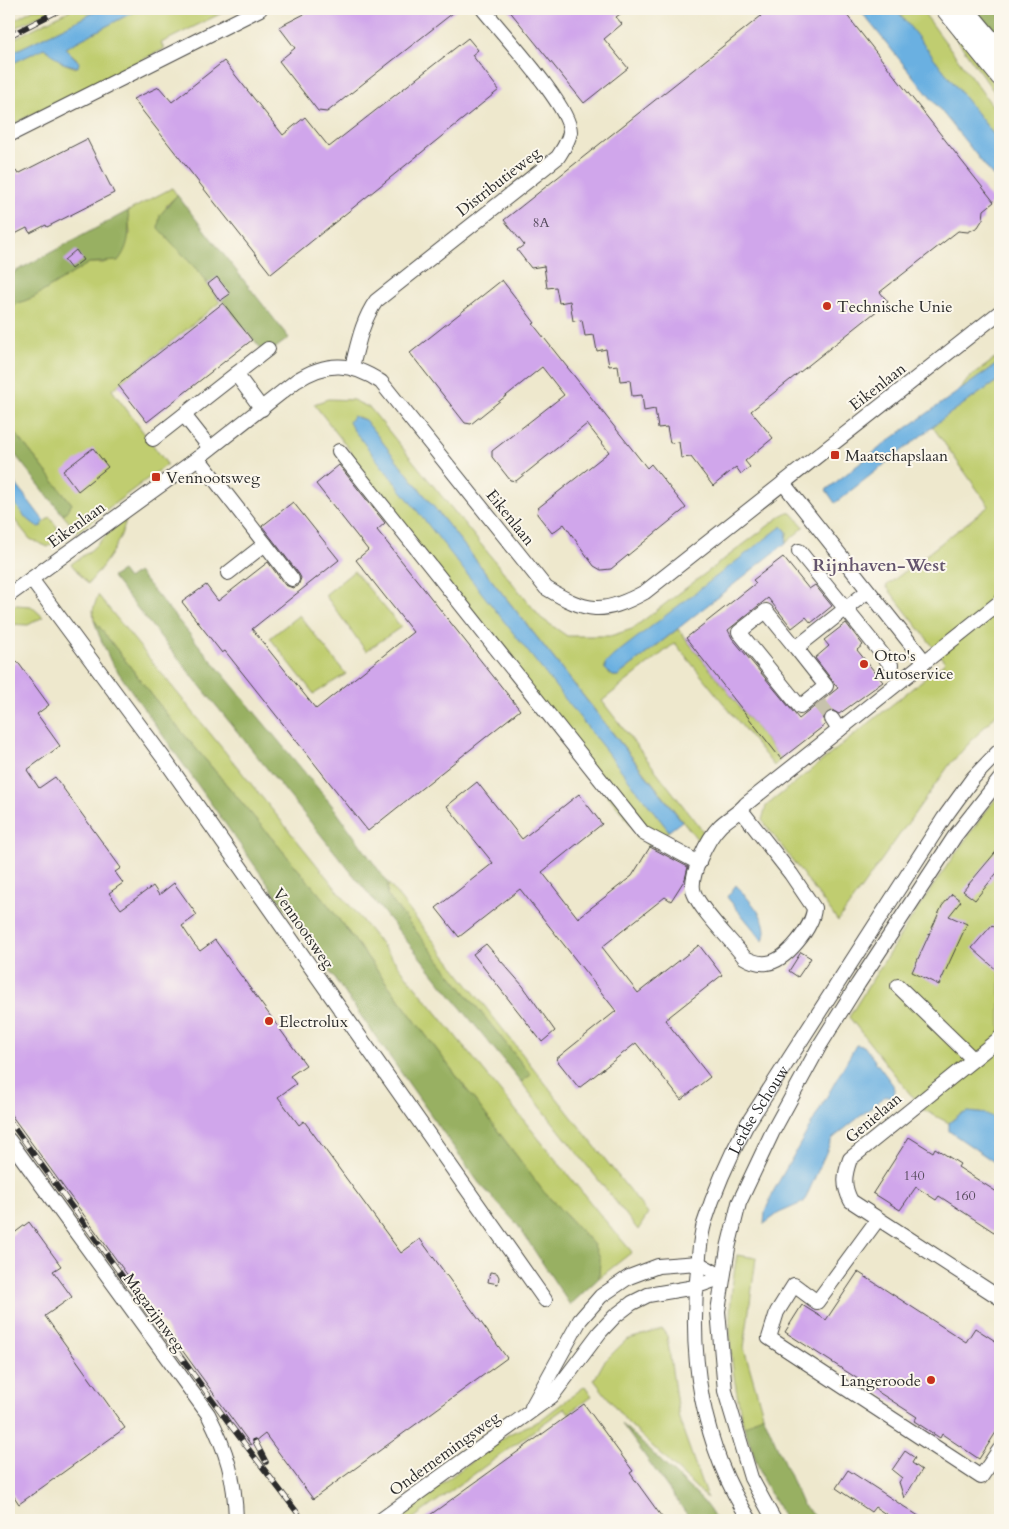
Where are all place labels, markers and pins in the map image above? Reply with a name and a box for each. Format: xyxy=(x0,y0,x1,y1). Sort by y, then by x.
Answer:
place label: Technische Unie xyxy=(837,296,953,318)
marker: Technische Unie xyxy=(821,300,833,312)
place label: Maatschapslaan xyxy=(845,445,948,467)
marker: Maatschapslaan xyxy=(829,449,841,461)
place label: Vennootsweg xyxy=(166,467,260,489)
marker: Vennootsweg xyxy=(150,471,162,483)
place label: Otto's Autoservice xyxy=(874,645,953,685)
marker: Otto's Autoservice xyxy=(858,658,870,670)
place label: Electrolux xyxy=(279,1011,348,1033)
marker: Electrolux xyxy=(263,1015,275,1027)
place label: Langeroode xyxy=(840,1370,921,1392)
marker: Langeroode xyxy=(925,1374,937,1386)

